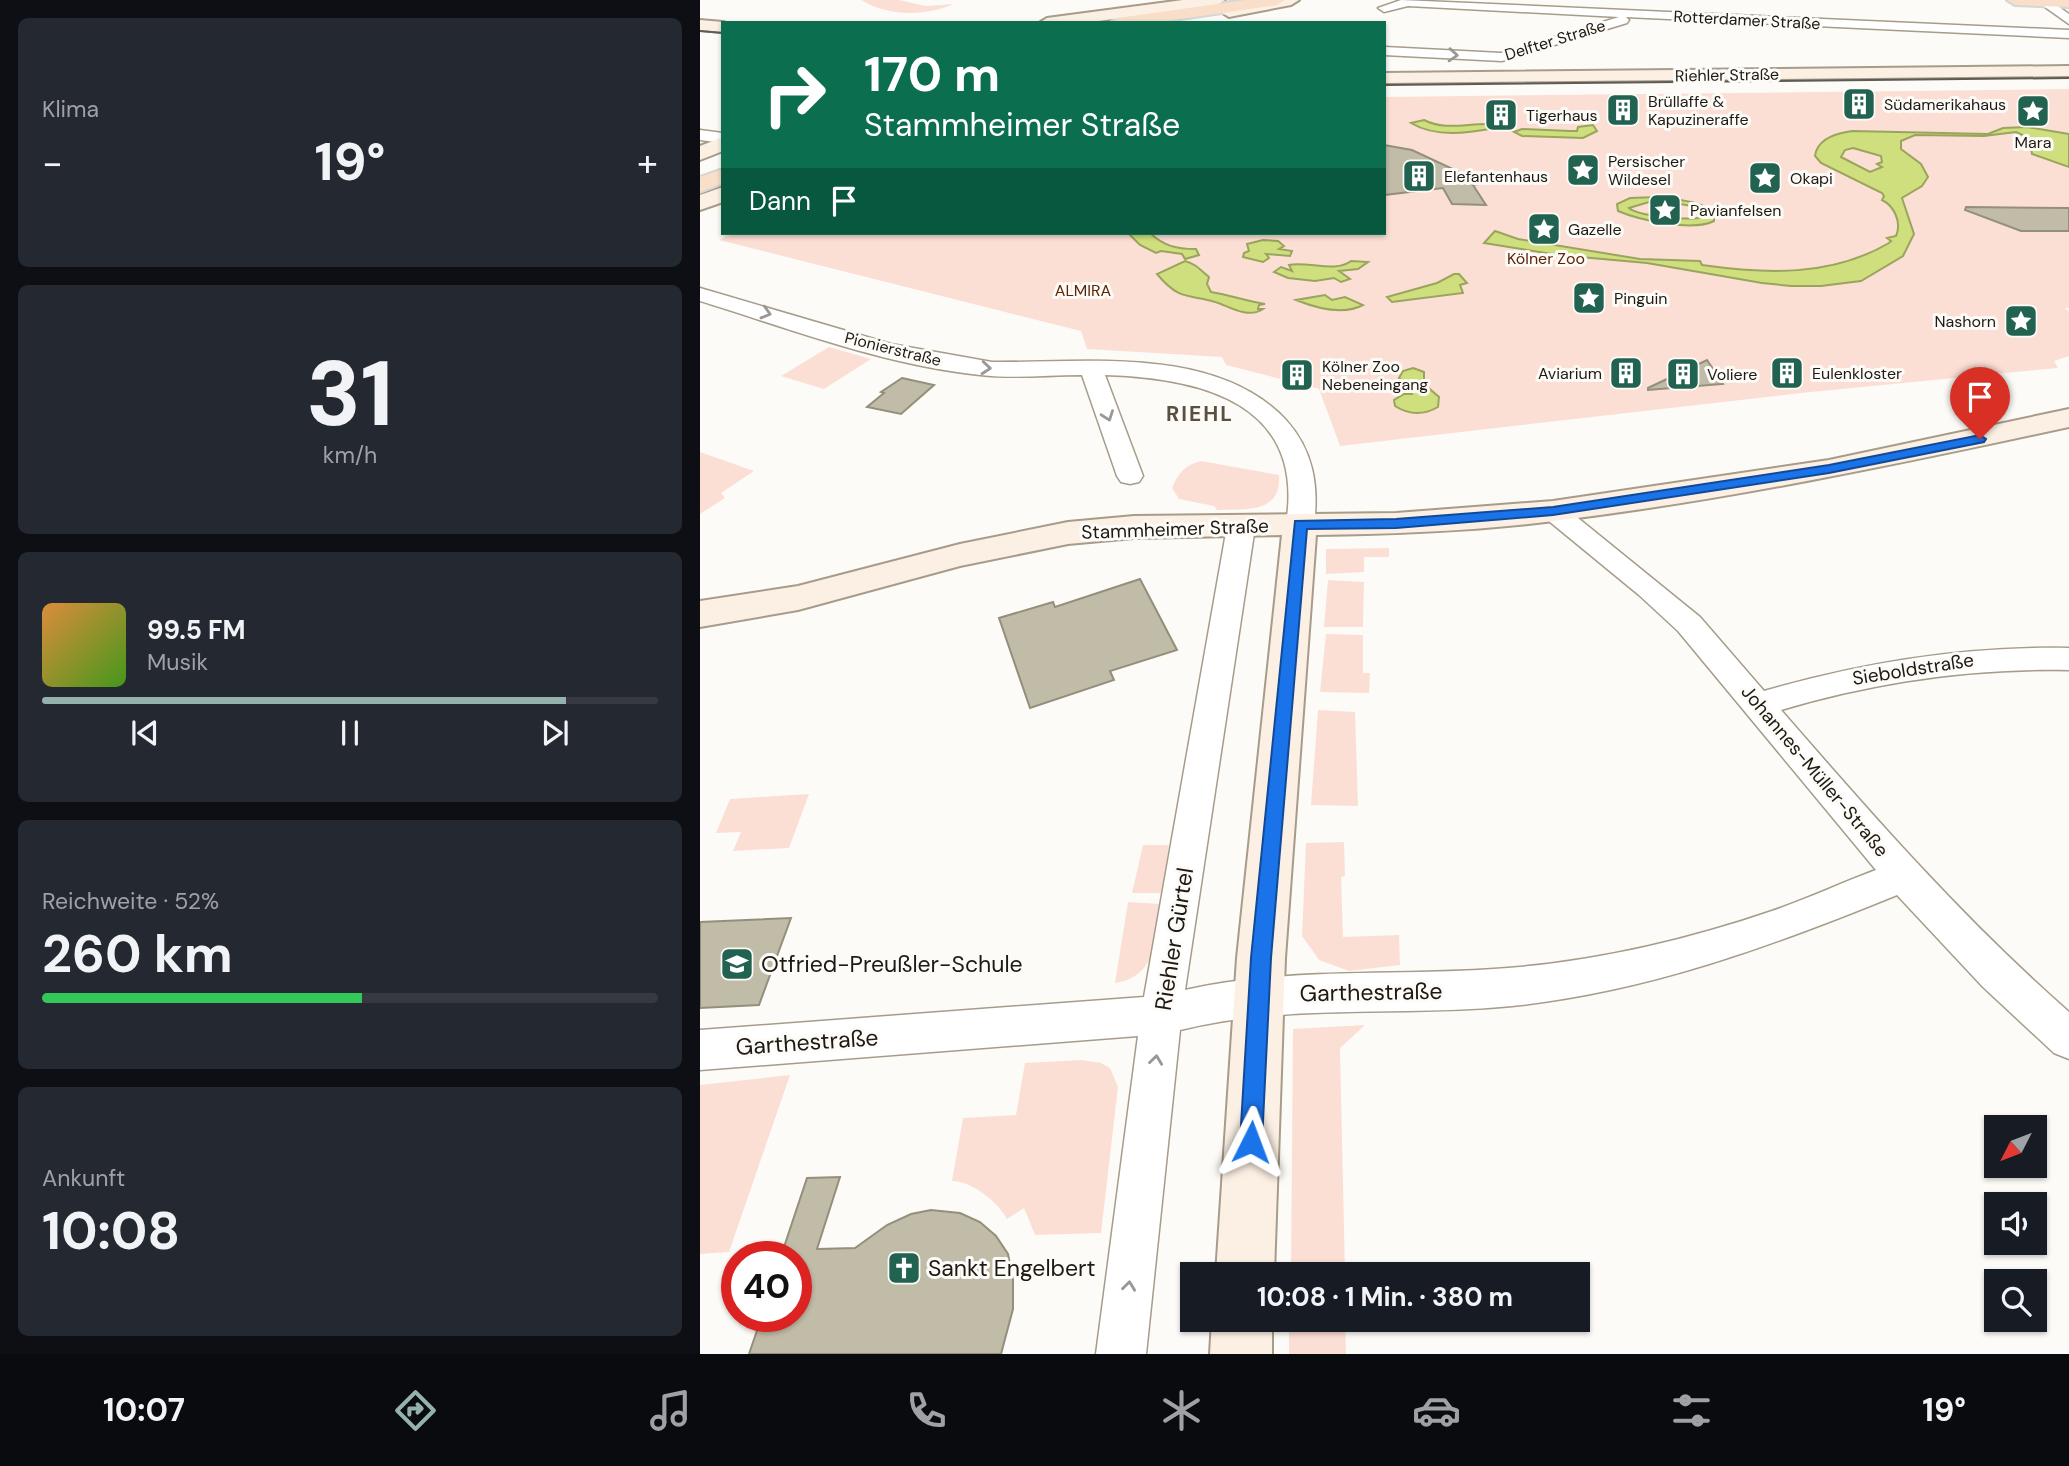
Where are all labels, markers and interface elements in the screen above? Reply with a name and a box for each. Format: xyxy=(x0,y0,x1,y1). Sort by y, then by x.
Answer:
street label: Rotterdamer Straße xyxy=(1673,6,1821,34)
street label: Delfter Straße xyxy=(1502,15,1608,65)
text: 170 m xyxy=(864,42,1000,106)
one-way arrow xyxy=(1448,47,1459,62)
icon: right xyxy=(749,49,840,140)
street label: Riehler Straße xyxy=(1675,64,1779,86)
building icon: Südamerikahaus xyxy=(1840,85,1878,123)
building icon: Brüllaffe & Kapuzineraffe xyxy=(1604,91,1642,129)
place label: Brüllaffe & Kapuzineraffe xyxy=(1648,91,1749,130)
place icon: Mara xyxy=(2014,92,2052,130)
text: Klima xyxy=(42,94,99,124)
place label: Südamerikahaus xyxy=(1884,94,2006,115)
building icon: Tigerhaus xyxy=(1482,96,1520,134)
text: Stammheimer Straße xyxy=(864,104,1180,146)
place label: Tigerhaus xyxy=(1526,105,1598,126)
text: 19° xyxy=(315,128,385,196)
place label: Mara xyxy=(2015,132,2051,153)
text: − xyxy=(42,138,63,188)
text: + xyxy=(637,138,658,188)
place icon: Persischer Wildesel xyxy=(1564,151,1602,189)
place label: Persischer Wildesel xyxy=(1608,151,1685,190)
building icon: Elefantenhaus xyxy=(1400,157,1438,195)
place icon: Okapi xyxy=(1746,159,1784,197)
place label: Elefantenhaus xyxy=(1444,166,1548,187)
place label: Okapi xyxy=(1790,168,1833,189)
icon: arrive xyxy=(825,182,863,220)
text: Dann xyxy=(749,184,811,218)
place icon: Pavianfelsen xyxy=(1646,191,1684,229)
place label: Pavianfelsen xyxy=(1690,200,1782,221)
place icon: Gazelle xyxy=(1525,210,1563,248)
place label: Gazelle xyxy=(1568,219,1621,240)
park label: Kölner Zoo xyxy=(1507,248,1585,269)
place icon: Pinguin xyxy=(1570,279,1608,317)
park label: ALMIRA xyxy=(1055,280,1112,301)
place label: Pinguin xyxy=(1614,288,1667,309)
place icon: Nashorn xyxy=(2002,302,2040,340)
one-way arrow xyxy=(759,305,771,320)
place label: Nashorn xyxy=(1934,311,1996,332)
street label: Pionierstraße xyxy=(843,327,943,371)
text: 31 xyxy=(306,335,394,453)
building icon: Aviarium xyxy=(1607,354,1645,392)
building icon: Eulenkloster xyxy=(1768,354,1806,392)
building icon: Voliere xyxy=(1664,355,1702,393)
building icon: Kölner Zoo Nebeneingang xyxy=(1278,356,1316,394)
place label: Kölner Zoo Nebeneingang xyxy=(1322,356,1428,395)
one-way arrow xyxy=(981,360,992,375)
place label: Aviarium xyxy=(1538,363,1602,384)
place label: Eulenkloster xyxy=(1812,363,1902,384)
place label: Voliere xyxy=(1707,364,1757,385)
pin xyxy=(1950,367,2010,439)
icon: arrive xyxy=(1961,378,1999,416)
district label: RIEHL xyxy=(1166,400,1234,428)
one-way arrow xyxy=(1100,409,1114,421)
text: km/h xyxy=(323,440,377,470)
street label: Stammheimer Straße xyxy=(1081,513,1269,545)
text: 99.5 FM xyxy=(147,613,246,647)
text: Musik xyxy=(147,647,208,677)
street label: Sieboldstraße xyxy=(1850,647,1976,691)
street label: Johannes-Müller-Straße xyxy=(1736,680,1894,862)
icon: previous xyxy=(126,714,164,752)
icon: pause xyxy=(331,714,369,752)
icon: next xyxy=(536,714,574,752)
street label: Riehler Gürtel xyxy=(1148,865,1200,1013)
text: Reichweite · 52% xyxy=(42,886,219,916)
text: 260 km xyxy=(42,920,233,988)
school or university icon: Otfried-Preußler-Schule xyxy=(718,945,756,983)
place label: Otfried-Preußler-Schule xyxy=(761,949,1023,979)
street label: Garthestraße xyxy=(1299,976,1443,1008)
street label: Garthestraße xyxy=(735,1022,879,1062)
one-way arrow xyxy=(1148,1054,1163,1066)
position arrow xyxy=(1214,1105,1288,1179)
north arrow xyxy=(1984,1115,2048,1178)
map controls xyxy=(1984,1115,2047,1332)
text: Ankunft xyxy=(42,1163,125,1193)
button: sound xyxy=(1984,1192,2047,1255)
text: 10:08 xyxy=(42,1197,180,1265)
speed limit sign: 40 xyxy=(721,1241,812,1332)
church icon: Sankt Engelbert xyxy=(885,1249,923,1287)
place label: Sankt Engelbert xyxy=(928,1253,1096,1283)
button: search xyxy=(1984,1269,2047,1332)
one-way arrow xyxy=(1121,1280,1136,1292)
text: 10:08 · 1 Min. · 380 m xyxy=(1257,1280,1513,1314)
icon: directions xyxy=(391,1386,440,1435)
icon: music xyxy=(646,1386,695,1435)
icon: phone xyxy=(902,1386,951,1435)
icon: climate xyxy=(1157,1386,1206,1435)
icon: car xyxy=(1412,1386,1461,1435)
icon: filters xyxy=(1667,1386,1716,1435)
text: 10:07 xyxy=(103,1389,185,1431)
text: 19° xyxy=(1922,1389,1966,1431)

